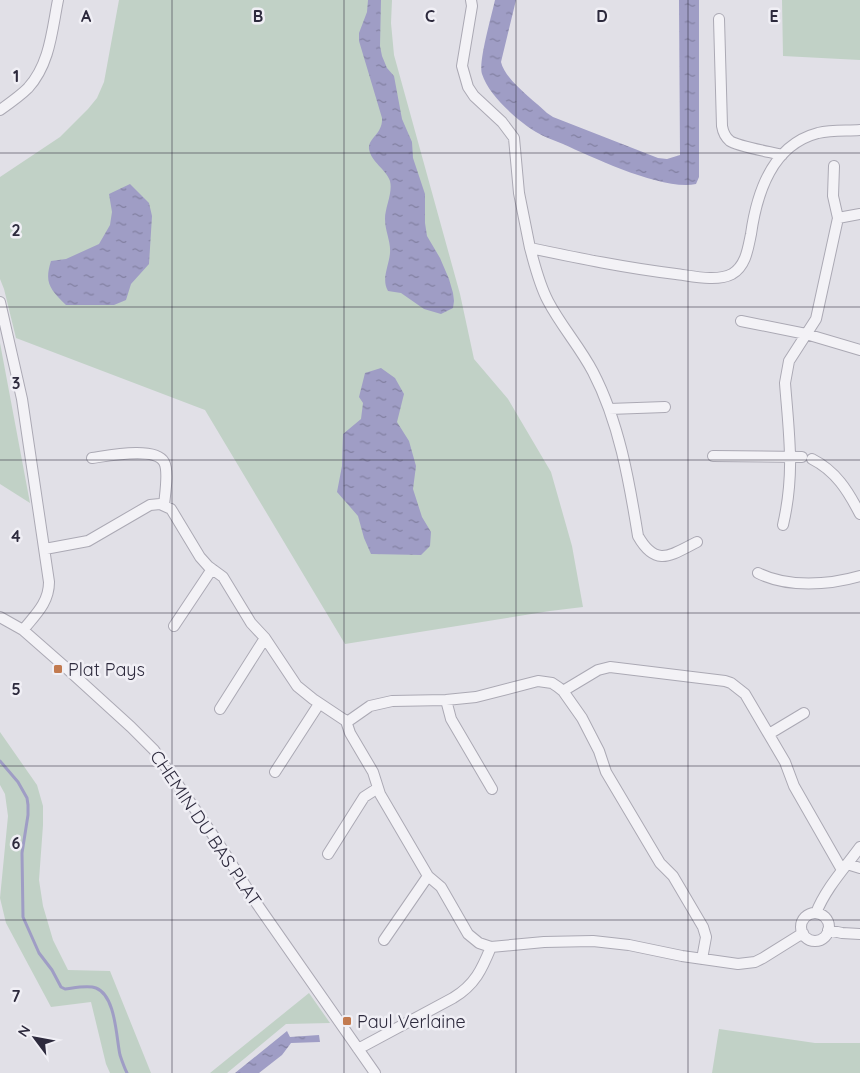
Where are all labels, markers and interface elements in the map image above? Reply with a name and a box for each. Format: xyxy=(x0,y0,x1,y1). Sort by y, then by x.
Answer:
text: A xyxy=(81,6,92,26)
text: B xyxy=(253,6,263,26)
text: C xyxy=(425,6,435,26)
text: D xyxy=(596,6,608,26)
text: E xyxy=(769,6,779,26)
text: 1 xyxy=(13,66,19,86)
text: 2 xyxy=(11,220,21,240)
text: 3 xyxy=(12,373,20,393)
text: 4 xyxy=(11,526,21,546)
place label: Plat Pays xyxy=(68,658,145,681)
marker: Plat Pays xyxy=(52,663,64,675)
text: 5 xyxy=(11,679,21,699)
street label: CHEMIN DU BAS PLAT xyxy=(145,746,267,911)
text: 6 xyxy=(12,833,21,853)
text: 7 xyxy=(12,986,21,1006)
place label: Paul Verlaine xyxy=(357,1010,466,1033)
north arrow xyxy=(10,1013,60,1063)
marker: Paul Verlaine xyxy=(341,1015,353,1027)
text: N xyxy=(14,1022,34,1040)

